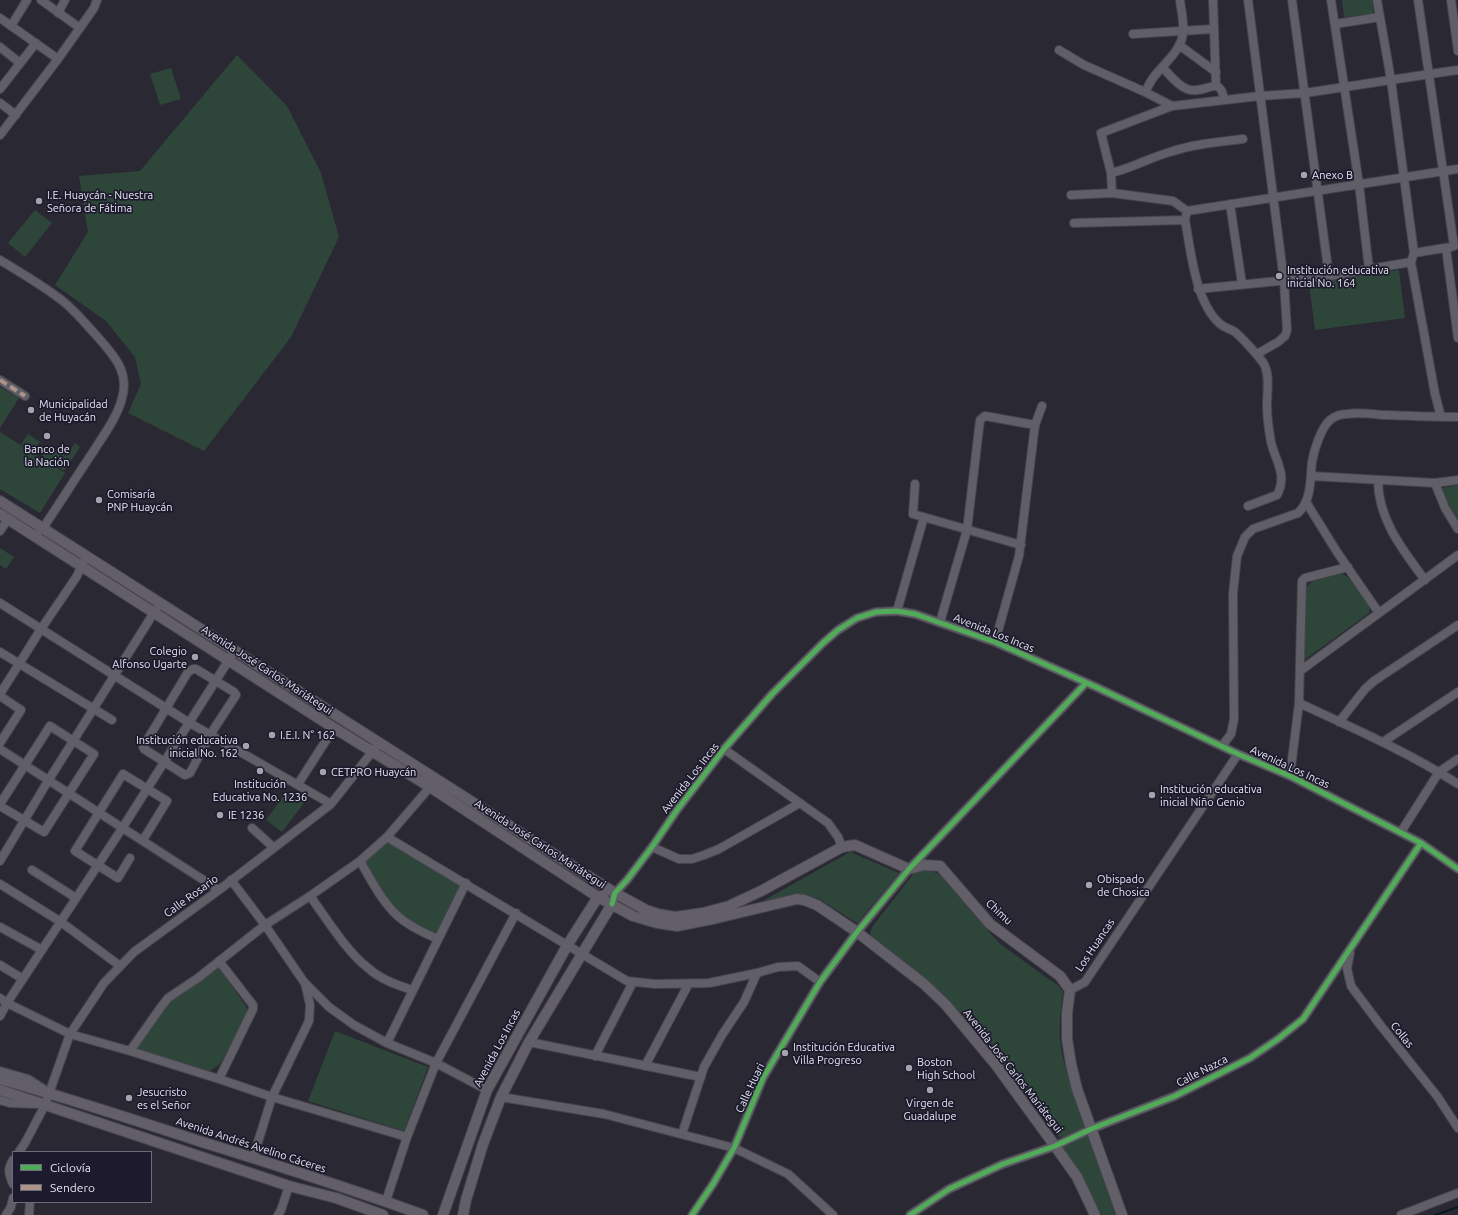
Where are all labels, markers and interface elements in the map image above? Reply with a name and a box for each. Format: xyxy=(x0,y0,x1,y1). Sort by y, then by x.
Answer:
place label: Anexo B xyxy=(1312,168,1353,182)
marker: Anexo B xyxy=(1299,170,1309,180)
place label: I.E. Huaycán - Nuestra Señora de Fátima xyxy=(47,188,153,214)
marker: I.E. Huaycán - Nuestra Señora de Fátima xyxy=(34,196,44,206)
place label: Institución educativa inicial No. 164 xyxy=(1287,263,1389,289)
marker: Institución educativa inicial No. 164 xyxy=(1274,271,1284,281)
place label: Municipalidad de Huyacán xyxy=(39,397,108,423)
marker: Municipalidad de Huyacán xyxy=(26,405,36,415)
marker: Banco de la Nación xyxy=(42,431,52,441)
place label: Banco de la Nación xyxy=(24,442,70,468)
place label: Comisaría PNP Huaycán xyxy=(107,487,172,513)
marker: Comisaría PNP Huaycán xyxy=(94,495,104,505)
street label: Avenida Los Incas xyxy=(952,611,1036,655)
street label: Avenida José Carlos Mariátegui xyxy=(199,623,335,717)
place label: Colegio Alfonso Ugarte xyxy=(112,644,187,670)
marker: Colegio Alfonso Ugarte xyxy=(190,652,200,662)
place label: I.E.I. N° 162 xyxy=(280,728,335,742)
marker: I.E.I. N° 162 xyxy=(267,730,277,740)
place label: Institución educativa inicial No. 162 xyxy=(136,733,238,759)
street label: Avenida Los Incas xyxy=(658,740,722,816)
marker: Institución educativa inicial No. 162 xyxy=(241,741,251,751)
street label: Avenida Los Incas xyxy=(1248,743,1332,791)
place label: CETPRO Huaycán xyxy=(331,765,416,779)
marker: Institución Educativa No. 1236 xyxy=(255,766,265,776)
marker: CETPRO Huaycán xyxy=(318,767,328,777)
place label: Institución Educativa No. 1236 xyxy=(213,777,307,803)
place label: Institución educativa inicial Niño Genio xyxy=(1160,782,1262,808)
marker: Institución educativa inicial Niño Genio xyxy=(1147,790,1157,800)
street label: Avenida José Carlos Mariátegui xyxy=(472,797,608,891)
place label: IE 1236 xyxy=(228,808,264,822)
marker: IE 1236 xyxy=(215,810,225,820)
street label: Calle Rosario xyxy=(161,872,221,920)
place label: Obispado de Chosica xyxy=(1097,872,1150,898)
marker: Obispado de Chosica xyxy=(1084,880,1094,890)
street label: Chimu xyxy=(983,896,1015,928)
street label: Los Huancas xyxy=(1073,916,1117,974)
street label: Avenida José Carlos Mariátegui xyxy=(960,1006,1066,1136)
street label: Avenida Los Incas xyxy=(471,1007,523,1089)
street label: Collas xyxy=(1388,1019,1416,1051)
place label: Institución Educativa Villa Progreso xyxy=(793,1040,895,1066)
marker: Institución Educativa Villa Progreso xyxy=(780,1048,790,1058)
street label: Calle Nazca xyxy=(1174,1052,1230,1090)
place label: Boston High School xyxy=(917,1055,975,1081)
street label: Calle Huari xyxy=(733,1061,767,1115)
marker: Boston High School xyxy=(904,1063,914,1073)
place label: Jesucristo es el Señor xyxy=(137,1085,191,1111)
marker: Virgen de Guadalupe xyxy=(925,1085,935,1095)
marker: Jesucristo es el Señor xyxy=(124,1093,134,1103)
place label: Virgen de Guadalupe xyxy=(904,1096,956,1122)
street label: Avenida Andrés Avelino Cáceres xyxy=(174,1114,328,1176)
legend xyxy=(12,1151,152,1203)
text: Ciclovía xyxy=(50,1161,91,1174)
text: Sendero xyxy=(50,1181,95,1194)

